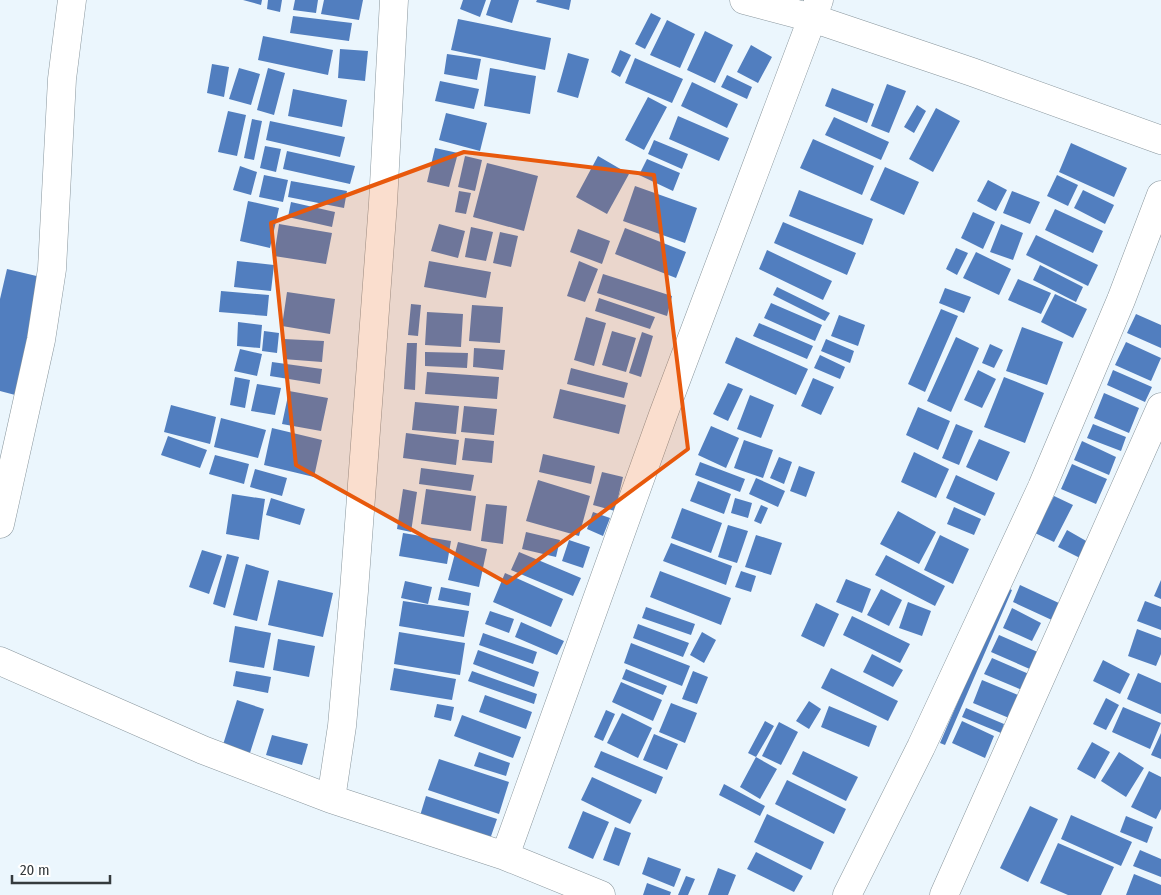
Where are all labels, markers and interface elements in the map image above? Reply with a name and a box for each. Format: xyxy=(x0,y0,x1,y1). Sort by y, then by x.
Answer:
scale bar xyxy=(12,852,110,884)
text: 20 m xyxy=(20,861,50,879)

